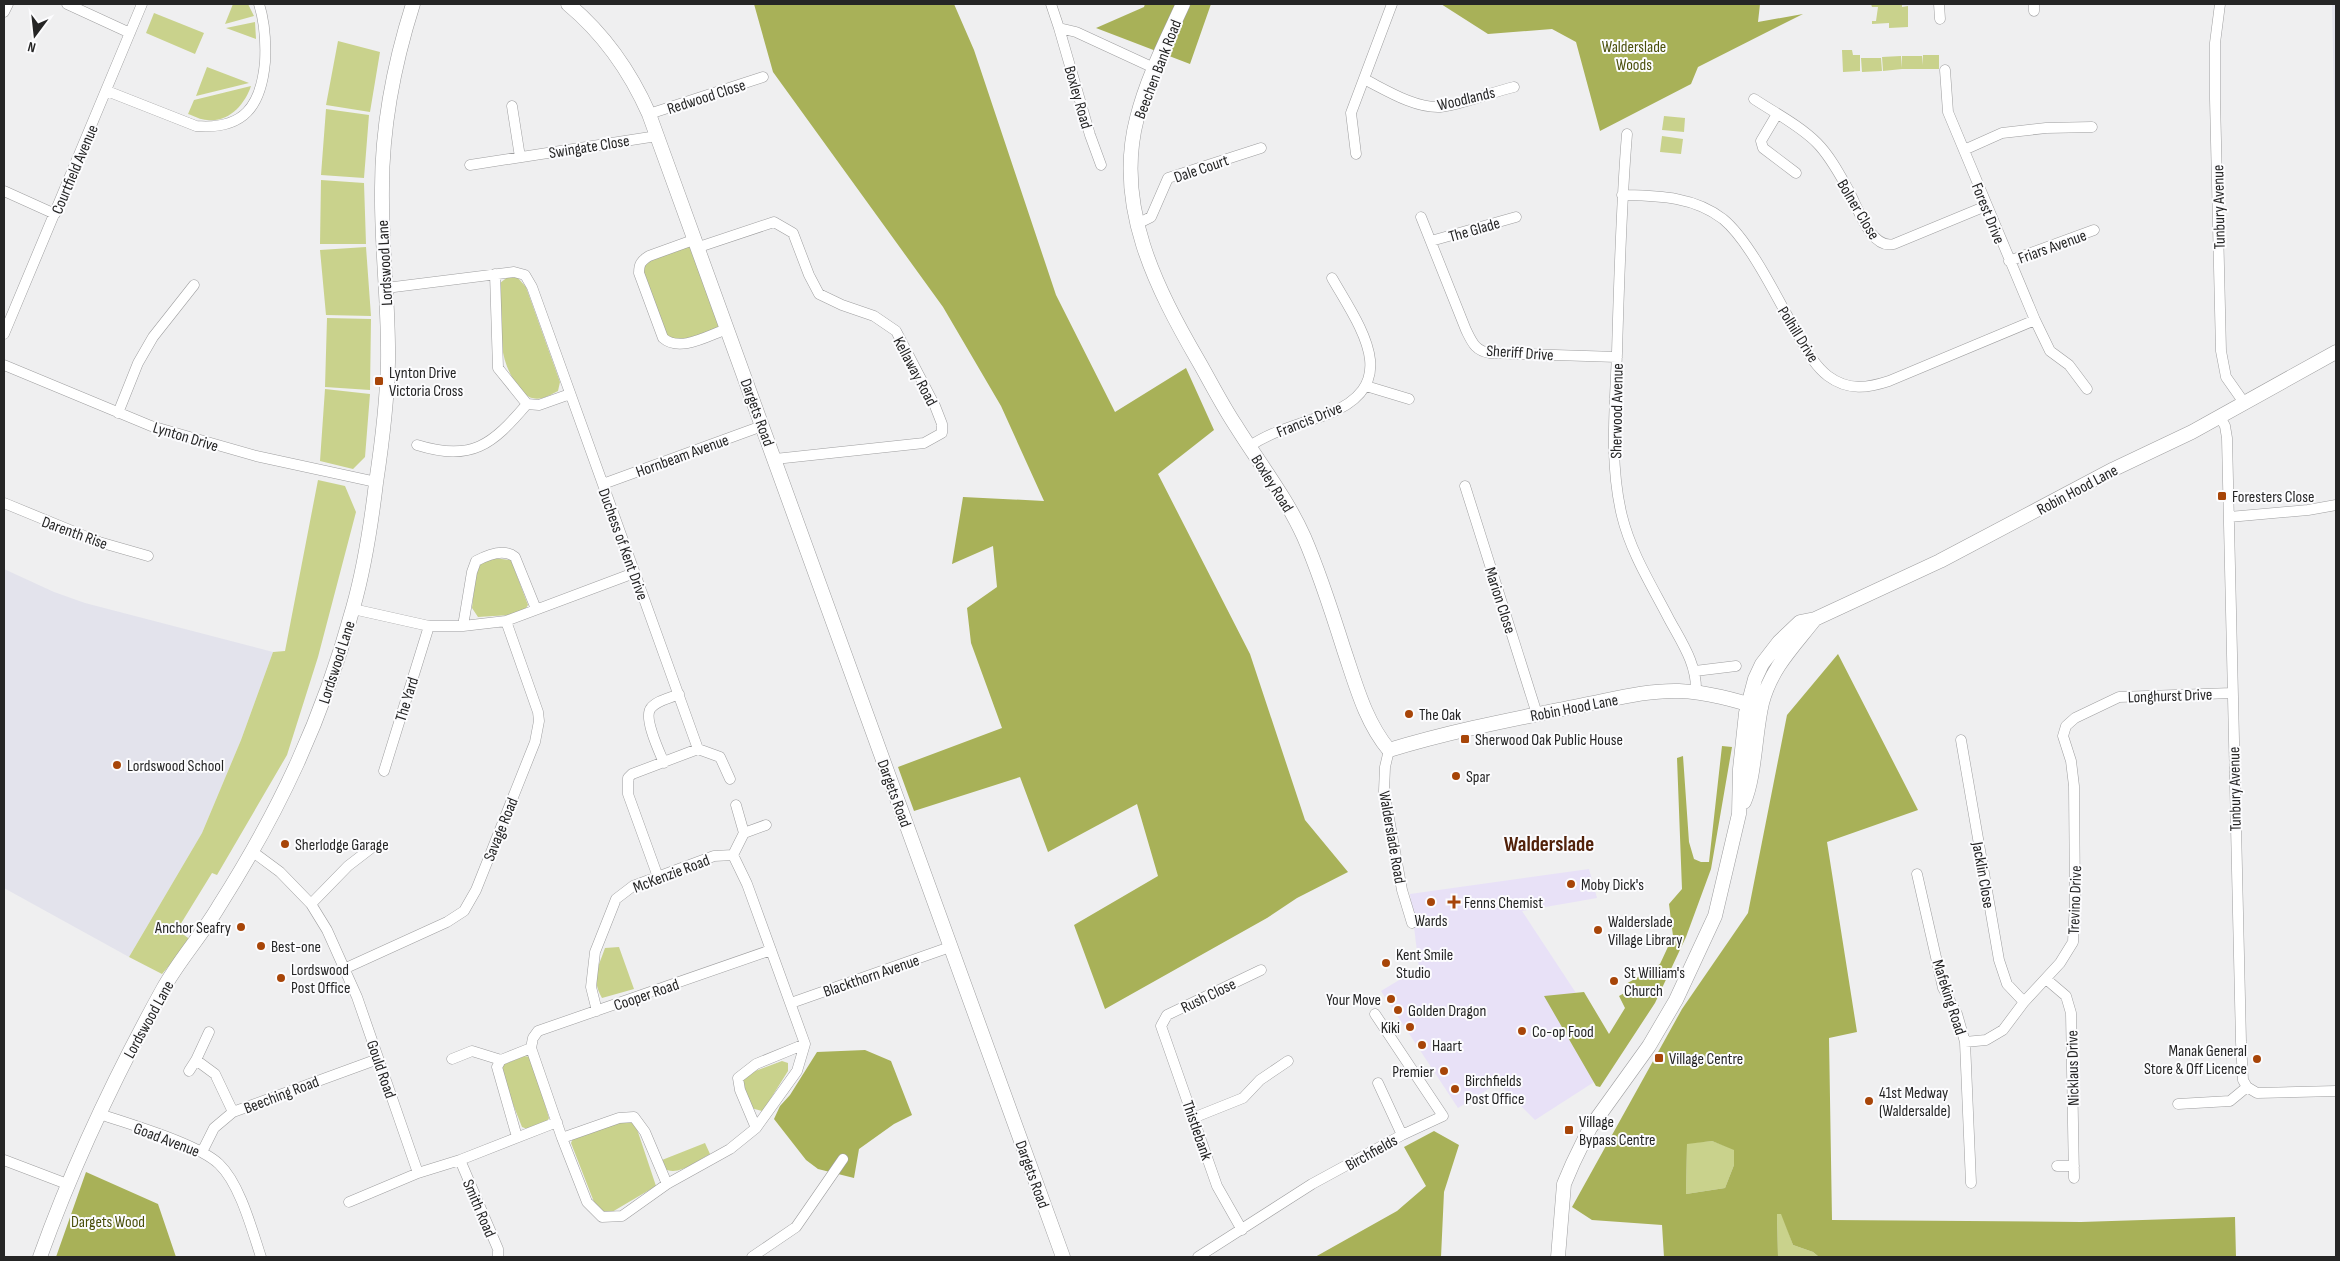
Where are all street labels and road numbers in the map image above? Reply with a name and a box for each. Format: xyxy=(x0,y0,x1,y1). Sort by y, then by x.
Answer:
street label: Beechen Bank Road xyxy=(1131,17,1186,122)
street label: Boxley Road xyxy=(1060,64,1096,131)
street label: Redwood Close xyxy=(665,76,748,119)
street label: Woodlands xyxy=(1436,84,1497,115)
street label: Courtfield Avenue xyxy=(48,122,103,217)
street label: Swingate Close xyxy=(548,132,631,163)
street label: Dale Court xyxy=(1172,151,1231,188)
street label: Tunbury Avenue xyxy=(2209,164,2230,250)
street label: Bolner Close xyxy=(1832,176,1883,243)
street label: Forest Drive xyxy=(1967,180,2008,247)
street label: The Glade xyxy=(1447,214,1502,247)
street label: Lordswood Lane xyxy=(374,220,397,306)
street label: Friars Avenue xyxy=(2016,226,2089,269)
street label: Polhill Drive xyxy=(1773,303,1822,366)
street label: Kellaway Road xyxy=(889,334,941,410)
street label: Sheriff Drive xyxy=(1486,342,1554,365)
street label: Sherwood Avenue xyxy=(1607,363,1628,459)
street label: Dargets Road xyxy=(736,376,778,449)
street label: Francis Drive xyxy=(1274,399,1345,442)
street label: Lynton Drive xyxy=(151,418,221,456)
street label: Hornbeam Avenue xyxy=(634,431,732,482)
street label: Boxley Road xyxy=(1247,451,1297,516)
street label: Robin Hood Lane xyxy=(2034,461,2121,520)
street label: Duchess of Kent Drive xyxy=(594,486,652,603)
street label: Darenth Rise xyxy=(39,513,110,554)
street label: Marion Close xyxy=(1480,565,1519,636)
street label: Lordswood Lane xyxy=(315,619,360,706)
street label: The Yard xyxy=(392,675,423,724)
street label: Longhurst Drive xyxy=(2127,686,2213,707)
street label: Robin Hood Lane xyxy=(1529,691,1620,726)
street label: Tunbury Avenue xyxy=(2225,746,2246,832)
street label: Dargets Road xyxy=(873,757,915,830)
street label: Walderslade Road xyxy=(1374,789,1409,885)
street label: Savage Road xyxy=(480,795,523,864)
street label: Jacklin Close xyxy=(1967,840,1998,910)
street label: McKenzie Road xyxy=(631,851,713,898)
street label: Trevino Drive xyxy=(2065,865,2086,935)
street label: Blackthorn Avenue xyxy=(821,951,922,1002)
street label: Mafeking Road xyxy=(1928,957,1970,1037)
street label: Cooper Road xyxy=(611,975,682,1015)
street label: Rush Close xyxy=(1178,975,1239,1018)
street label: Lordswood Lane xyxy=(120,978,178,1062)
street label: Nicklaus Drive xyxy=(2063,1030,2084,1106)
street label: Gould Road xyxy=(362,1038,399,1101)
street label: Beeching Road xyxy=(241,1072,322,1118)
street label: Thistlebank xyxy=(1178,1098,1216,1163)
street label: Goad Avenue xyxy=(131,1119,202,1162)
street label: Birchfields xyxy=(1342,1131,1401,1175)
street label: Dargets Road xyxy=(1011,1138,1053,1211)
street label: Smith Road xyxy=(458,1177,499,1240)

